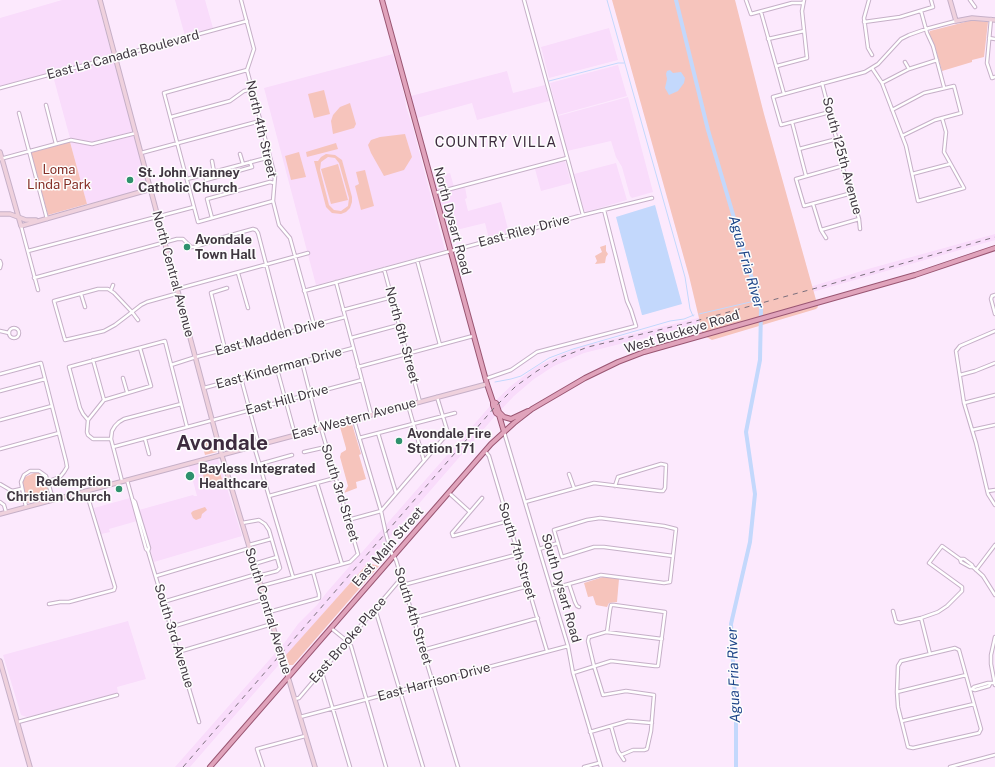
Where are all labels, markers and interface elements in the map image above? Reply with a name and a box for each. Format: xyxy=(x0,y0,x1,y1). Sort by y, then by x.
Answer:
street label: East La Canada Boulevard xyxy=(45,27,201,83)
street label: North 4th Street xyxy=(242,79,280,179)
street label: South 125th Avenue xyxy=(819,96,865,216)
district label: COUNTRY VILLA xyxy=(435,135,557,151)
park label: Loma Linda Park xyxy=(27,162,91,193)
place label: St. John Vianney Catholic Church xyxy=(138,165,240,196)
street label: North Dysart Road xyxy=(430,165,474,277)
marker: St. John Vianney Catholic Church xyxy=(125,175,135,185)
street label: North Central Avenue xyxy=(149,209,197,339)
street label: East Riley Drive xyxy=(477,211,571,251)
water label: Agua Fria River xyxy=(725,214,767,310)
place label: Avondale Town Hall xyxy=(195,232,256,263)
marker: Avondale Town Hall xyxy=(182,242,192,252)
street label: North 6th Street xyxy=(382,285,422,385)
street label: West Buckeye Road xyxy=(623,307,741,357)
street label: East Madden Drive xyxy=(213,315,327,359)
street label: East Kinderman Drive xyxy=(214,344,344,392)
street label: East Hill Drive xyxy=(244,381,330,419)
street label: East Western Avenue xyxy=(290,395,418,443)
place label: Avondale Fire Station 171 xyxy=(407,426,491,457)
district label: Avondale xyxy=(176,431,268,457)
marker: Avondale Fire Station 171 xyxy=(394,436,404,446)
street label: South 3rd Street xyxy=(318,442,362,544)
place label: Bayless Integrated Healthcare xyxy=(199,461,315,492)
marker: Bayless Integrated Healthcare xyxy=(184,470,196,482)
place label: Redemption Christian Church xyxy=(7,474,111,505)
marker: Redemption Christian Church xyxy=(114,484,124,494)
street label: South 7th Street xyxy=(495,501,539,601)
street label: East Main Street xyxy=(349,504,427,590)
street label: South Dysart Road xyxy=(538,532,584,644)
street label: South Central Avenue xyxy=(241,546,295,676)
street label: South 4th Street xyxy=(391,565,435,667)
street label: South 3rd Avenue xyxy=(151,582,197,690)
street label: East Brooke Place xyxy=(306,594,390,686)
water label: Agua Fria River xyxy=(724,627,744,723)
street label: East Harrison Drive xyxy=(376,659,492,705)

